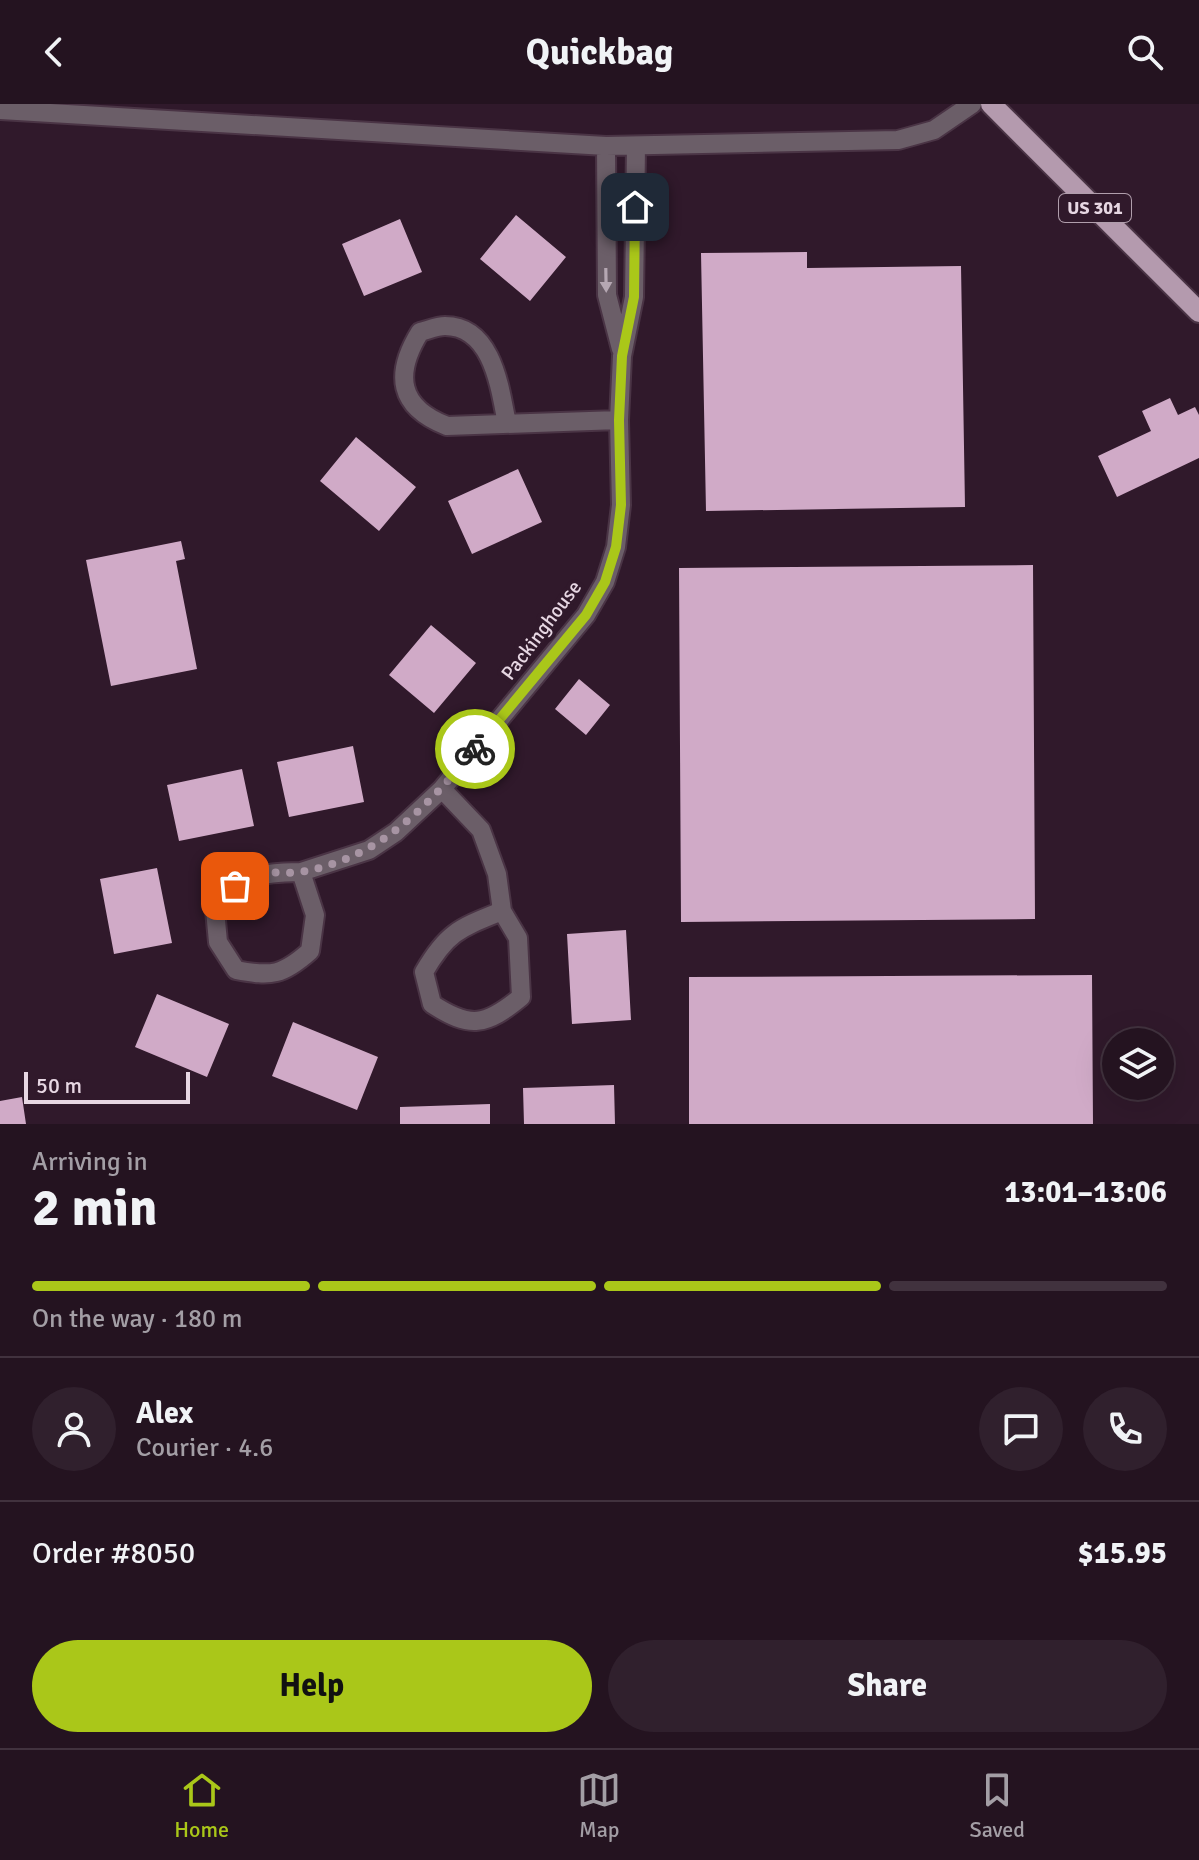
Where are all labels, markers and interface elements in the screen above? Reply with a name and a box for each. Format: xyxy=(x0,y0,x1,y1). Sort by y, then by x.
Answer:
icon: back xyxy=(32,30,76,74)
text: Quickbag xyxy=(526,30,673,75)
icon: search xyxy=(1123,30,1167,74)
pin xyxy=(601,173,669,241)
icon: home xyxy=(613,185,657,229)
road number: US 301 xyxy=(1059,194,1131,222)
one-way arrow xyxy=(600,268,613,293)
street label: Packinghouse xyxy=(496,576,587,685)
courier xyxy=(435,709,515,789)
icon: bike xyxy=(453,727,497,771)
pin xyxy=(201,852,269,920)
icon: bag xyxy=(213,864,257,908)
map controls xyxy=(1102,1028,1174,1100)
button: layers xyxy=(1102,1028,1174,1100)
scale bar xyxy=(24,1068,190,1104)
text: 50 m xyxy=(36,1072,82,1099)
text: Arriving in xyxy=(32,1146,148,1178)
text: 13:01–13:06 xyxy=(1004,1174,1167,1211)
text: 2 min xyxy=(32,1176,158,1240)
text: On the way · 180 m xyxy=(32,1303,242,1335)
button: person xyxy=(32,1387,116,1471)
button: chat xyxy=(979,1387,1063,1471)
button: phone xyxy=(1083,1387,1167,1471)
text: Alex xyxy=(136,1395,193,1432)
text: Courier · 4.6 xyxy=(136,1432,273,1464)
text: Order #8050 xyxy=(32,1535,195,1572)
text: $15.95 xyxy=(1077,1535,1167,1572)
button: Help xyxy=(32,1640,592,1732)
button: Share xyxy=(608,1640,1167,1732)
tab: Home xyxy=(174,1768,229,1843)
tab: Map xyxy=(577,1768,621,1843)
tab: Saved xyxy=(969,1768,1025,1843)

